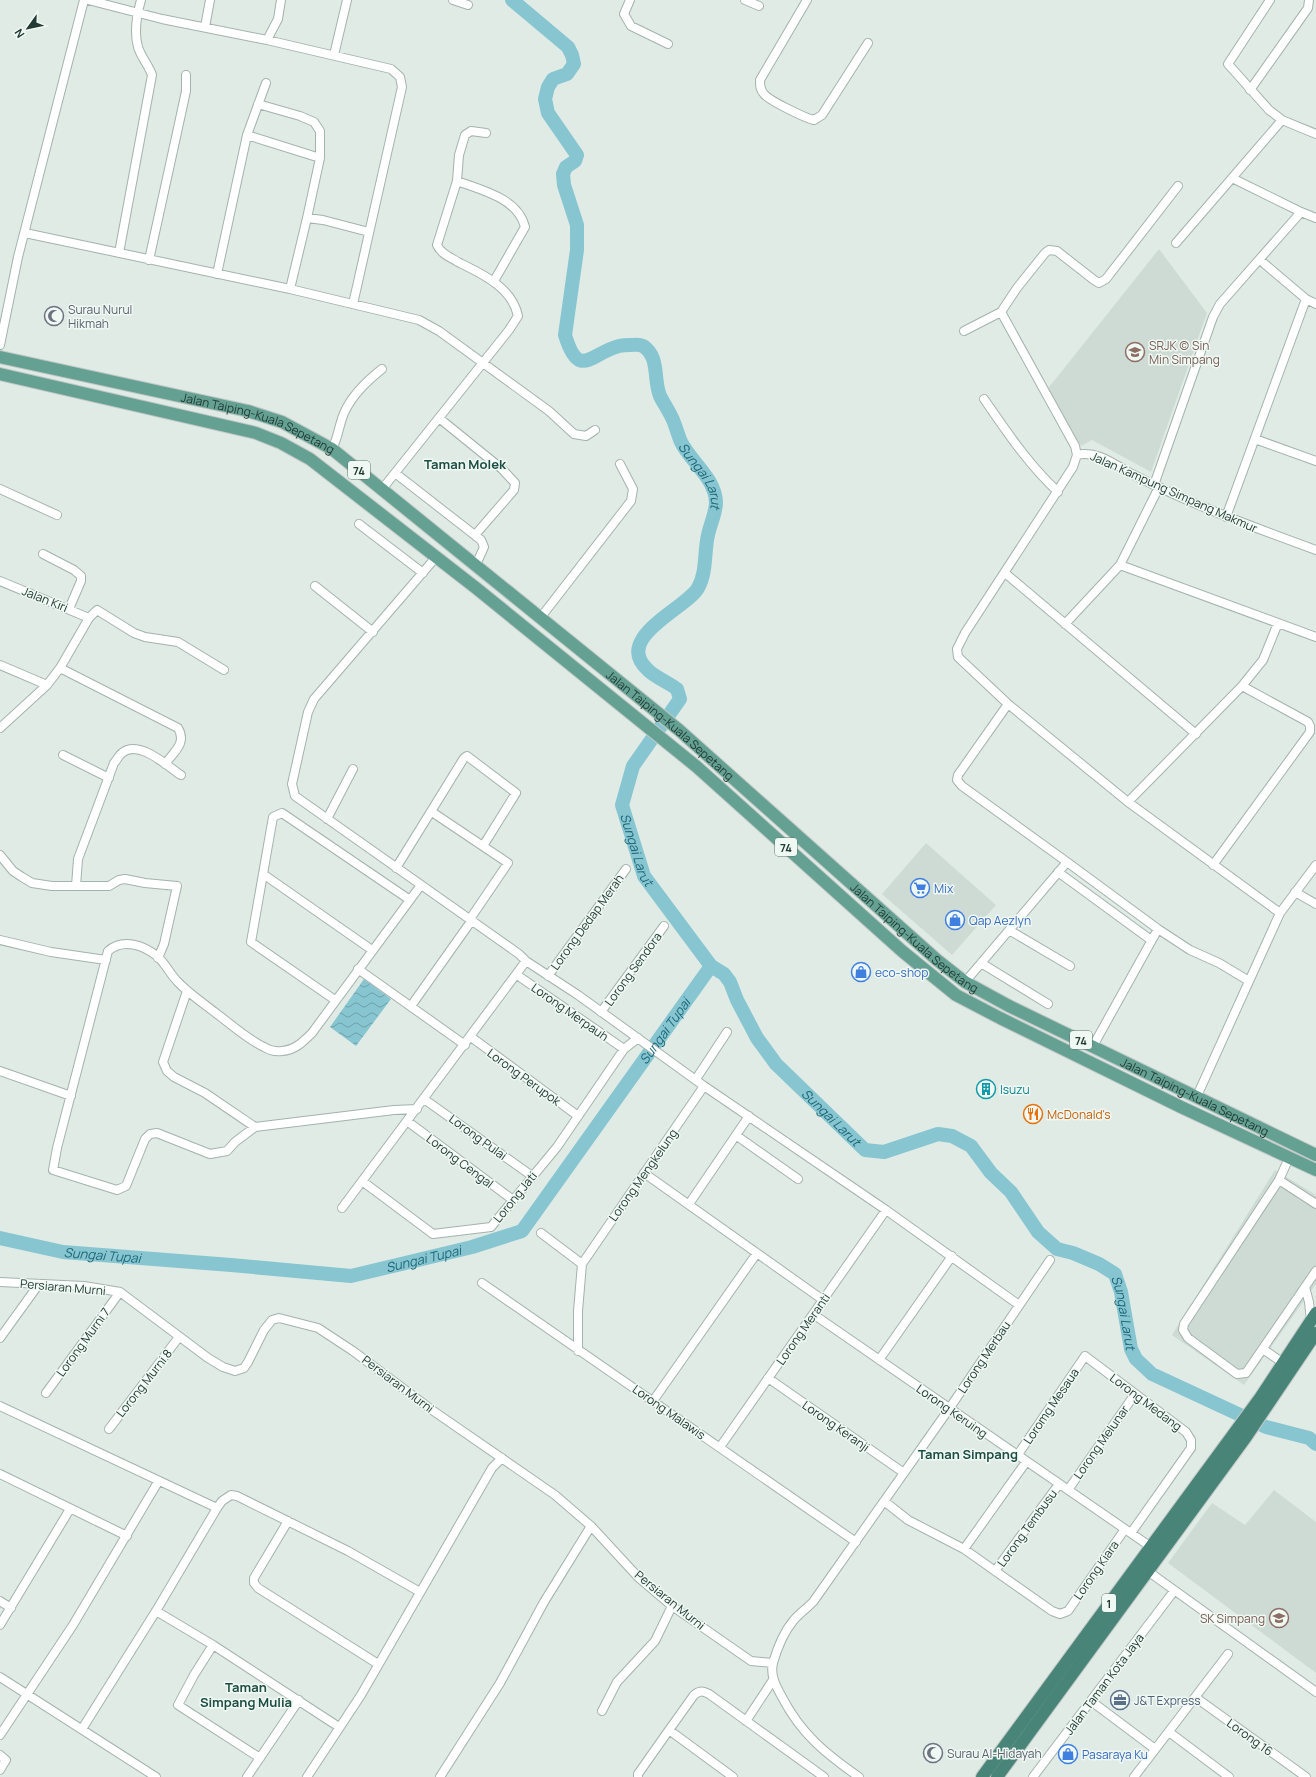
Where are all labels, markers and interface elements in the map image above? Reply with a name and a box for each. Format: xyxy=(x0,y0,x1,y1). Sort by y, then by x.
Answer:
north arrow xyxy=(8,8,48,48)
text: N xyxy=(11,26,28,41)
place label: Surau Nurul Hikmah xyxy=(68,301,132,332)
mosque icon: Surau Nurul Hikmah xyxy=(43,305,65,327)
place label: SRJK (c) Sin Min Simpang xyxy=(1149,337,1220,368)
school or university icon: SRJK (c) Sin Min Simpang xyxy=(1124,341,1146,363)
street label: Jalan Taiping-Kuala Sepetang xyxy=(180,388,338,457)
water label: Sungai Larut xyxy=(674,439,725,512)
street label: Jalan Kampung Simpang Makmur xyxy=(1088,447,1261,537)
district label: Taman Molek xyxy=(424,455,507,473)
road number: 74 xyxy=(348,461,370,479)
street label: Jalan Kiri xyxy=(19,582,71,616)
street label: Jalan Taiping-Kuala Sepetang xyxy=(603,666,738,784)
water label: Sungai Larut xyxy=(616,811,659,891)
road number: 74 xyxy=(775,838,797,856)
street label: Lorong Dedap Merah xyxy=(546,871,628,973)
supermarket icon: Mix xyxy=(909,877,931,899)
street label: Jalan Taiping-Kuala Sepetang xyxy=(847,879,982,996)
place label: Mix xyxy=(934,880,954,897)
shop icon: Qap Aezlyn xyxy=(944,909,966,931)
place label: Qap Aezlyn xyxy=(969,912,1031,929)
street label: Lorong Sendora xyxy=(600,929,666,1009)
shop icon: eco-shop xyxy=(850,961,872,983)
place label: eco-shop xyxy=(875,964,928,981)
street label: Lorong Merpauh xyxy=(528,979,612,1045)
water label: Sungai Tupai xyxy=(635,993,695,1068)
road number: 74 xyxy=(1070,1031,1092,1049)
street label: Lorong Perupok xyxy=(484,1045,565,1110)
street label: Jalan Taiping-Kuala Sepetang xyxy=(1118,1053,1272,1139)
building icon: Isuzu xyxy=(975,1078,997,1100)
place label: Isuzu xyxy=(1000,1081,1030,1098)
water label: Sungai Larut xyxy=(798,1085,866,1151)
restaurant icon: McDonald's xyxy=(1022,1103,1044,1125)
place label: McDonald's xyxy=(1047,1106,1111,1123)
street label: Lorong Pulai xyxy=(446,1110,510,1164)
street label: Lorong Mengkelung xyxy=(605,1125,681,1225)
street label: Lorong Cengal xyxy=(423,1130,497,1192)
street label: Lorong Jati xyxy=(489,1168,541,1226)
water label: Sungai Tupai xyxy=(384,1240,465,1276)
water label: Sungai Tupai xyxy=(63,1243,143,1267)
water label: Sungai Larut xyxy=(1107,1273,1140,1353)
street label: Persiaran Murni xyxy=(20,1275,106,1299)
street label: Lorong Meranti xyxy=(772,1290,834,1368)
street label: Lorong Murni 7 xyxy=(52,1304,114,1380)
street label: Lorong Merbau xyxy=(954,1318,1014,1396)
street label: Lorong Murni 8 xyxy=(112,1345,176,1421)
street label: Persiaran Murni xyxy=(359,1351,437,1417)
street label: Loromg Mesaua xyxy=(1019,1365,1083,1447)
street label: Lorong Medang xyxy=(1106,1369,1186,1435)
street label: Lorong Keruing xyxy=(913,1380,991,1442)
street label: Lorong Malawis xyxy=(629,1381,709,1443)
street label: Lorong Keranji xyxy=(799,1397,873,1455)
street label: Lorong Melunar xyxy=(1069,1401,1133,1482)
district label: Taman Simpang xyxy=(918,1445,1018,1463)
street label: Lorong Tembusu xyxy=(993,1486,1061,1570)
street label: Lorong Kiara xyxy=(1069,1537,1123,1603)
street label: Persiaran Murni xyxy=(631,1566,709,1634)
road number: 1 xyxy=(1102,1594,1116,1612)
school or university icon: SK Simpang xyxy=(1268,1607,1290,1629)
place label: SK Simpang xyxy=(1200,1610,1265,1627)
street label: Jalan Taman Kota Jaya xyxy=(1060,1630,1148,1738)
district label: Taman Simpang Mulia xyxy=(200,1678,292,1711)
office icon: J&T Express xyxy=(1109,1689,1131,1711)
place label: J&T Express xyxy=(1134,1692,1201,1709)
street label: Lorong 16 xyxy=(1223,1714,1277,1760)
mosque icon: Surau Al-Hidayah xyxy=(922,1742,944,1764)
shop icon: Pasaraya Ku xyxy=(1057,1743,1079,1765)
place label: Surau Al-Hidayah xyxy=(947,1745,1042,1762)
place label: Pasaraya Ku xyxy=(1082,1746,1148,1763)

